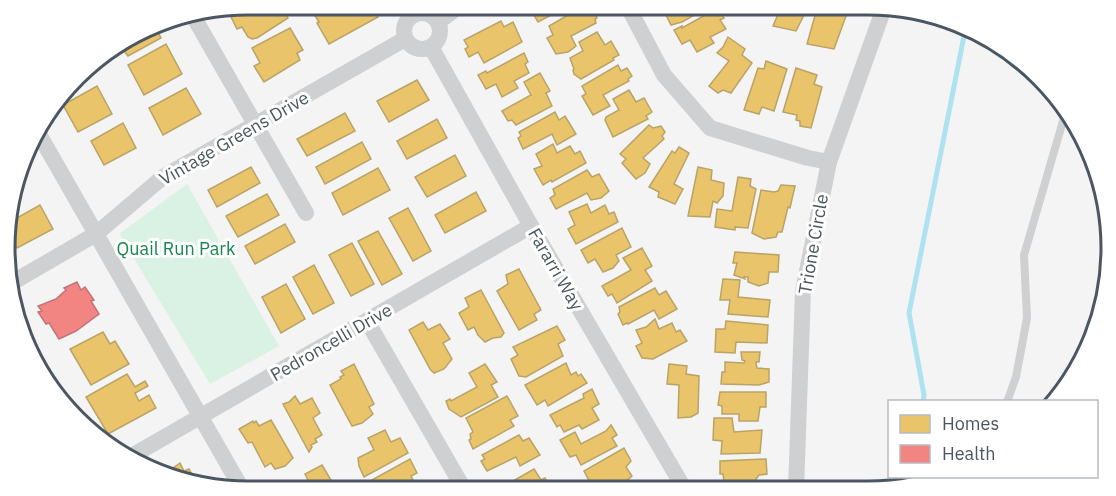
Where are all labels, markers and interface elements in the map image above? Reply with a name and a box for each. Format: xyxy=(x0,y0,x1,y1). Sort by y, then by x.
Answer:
street label: Vintage Greens Drive xyxy=(155,86,313,190)
street label: Trione Circle xyxy=(793,192,833,296)
street label: Fararri Way xyxy=(523,224,589,314)
park label: Quail Run Park xyxy=(117,237,236,260)
street label: Pedroncelli Drive xyxy=(266,298,396,386)
legend xyxy=(888,400,1098,478)
text: Homes xyxy=(942,412,999,435)
text: Health xyxy=(942,442,996,465)

